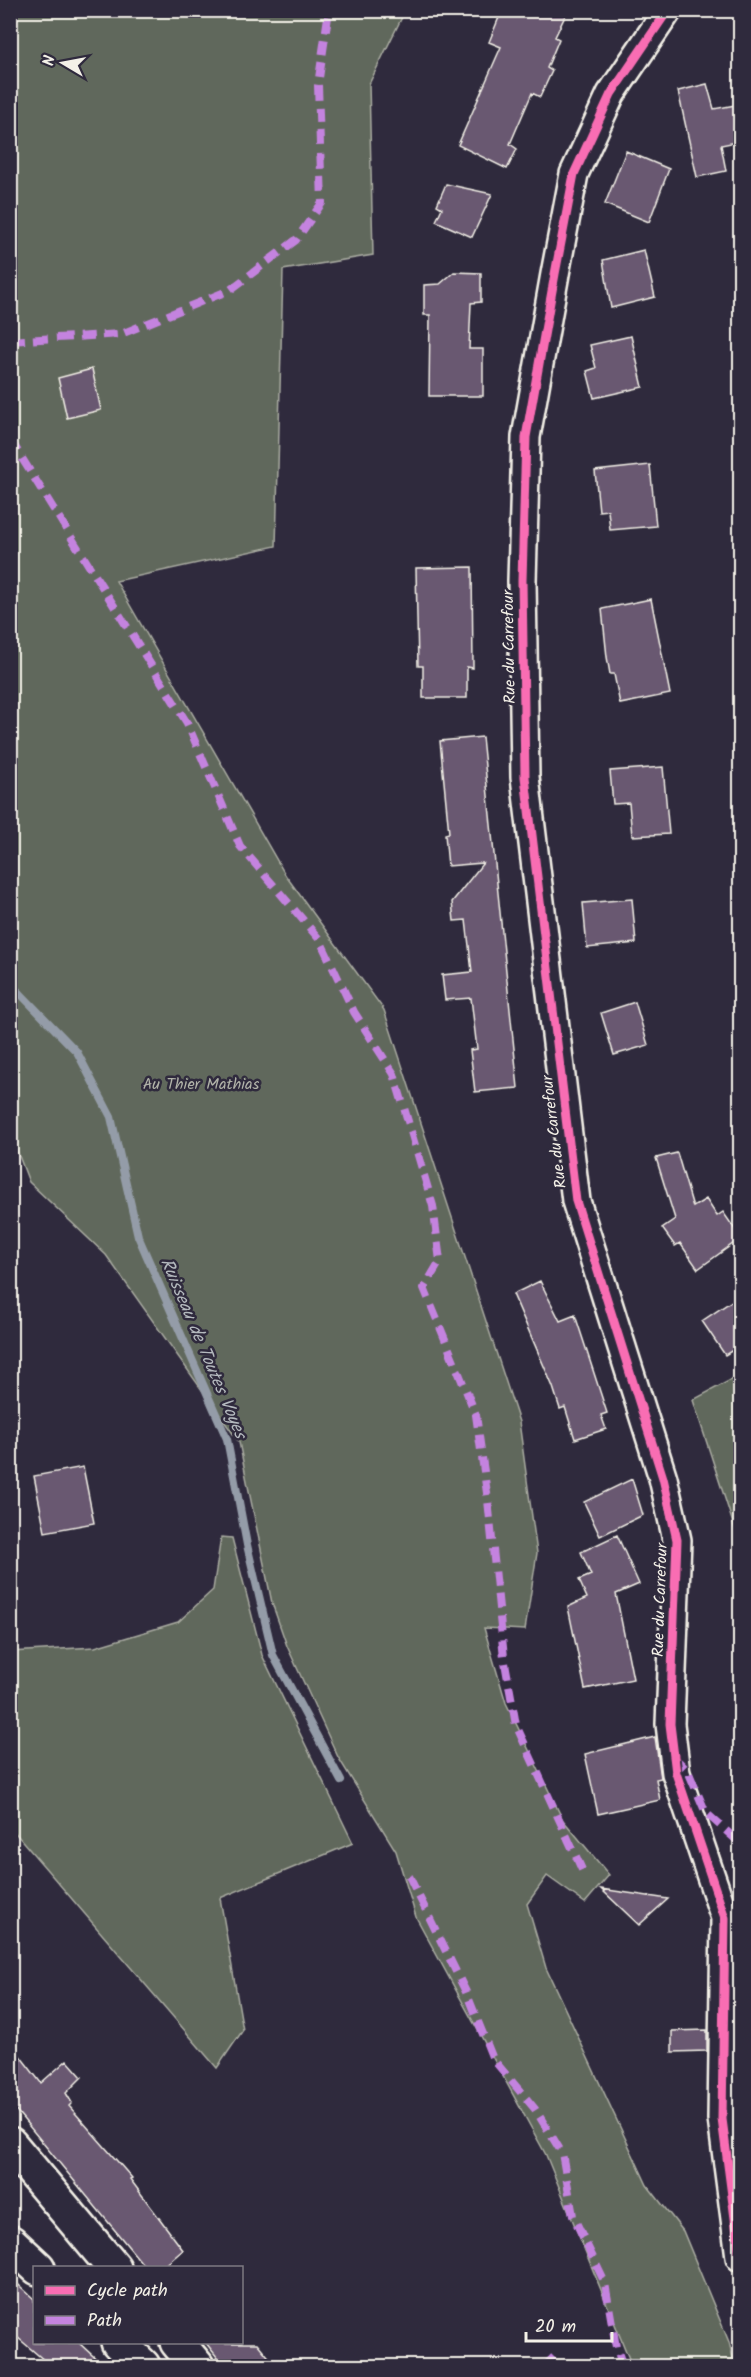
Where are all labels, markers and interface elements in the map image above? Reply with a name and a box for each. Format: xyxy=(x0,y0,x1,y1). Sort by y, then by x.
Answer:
north arrow xyxy=(33,33,93,93)
text: N xyxy=(37,54,63,68)
street label: Rue du Carrefour xyxy=(496,588,523,704)
park label: Au Thier Mathias xyxy=(143,1072,260,1097)
street label: Rue du Carrefour xyxy=(535,1072,574,1190)
water label: Ruisseau de Toutes Voyes xyxy=(151,1254,255,1446)
street label: Rue du Carrefour xyxy=(646,1541,675,1657)
legend xyxy=(33,2266,243,2344)
text: Cycle path xyxy=(87,2277,168,2306)
scale bar xyxy=(526,2305,612,2343)
text: Path xyxy=(87,2307,122,2336)
text: 20 m xyxy=(535,2313,576,2342)

